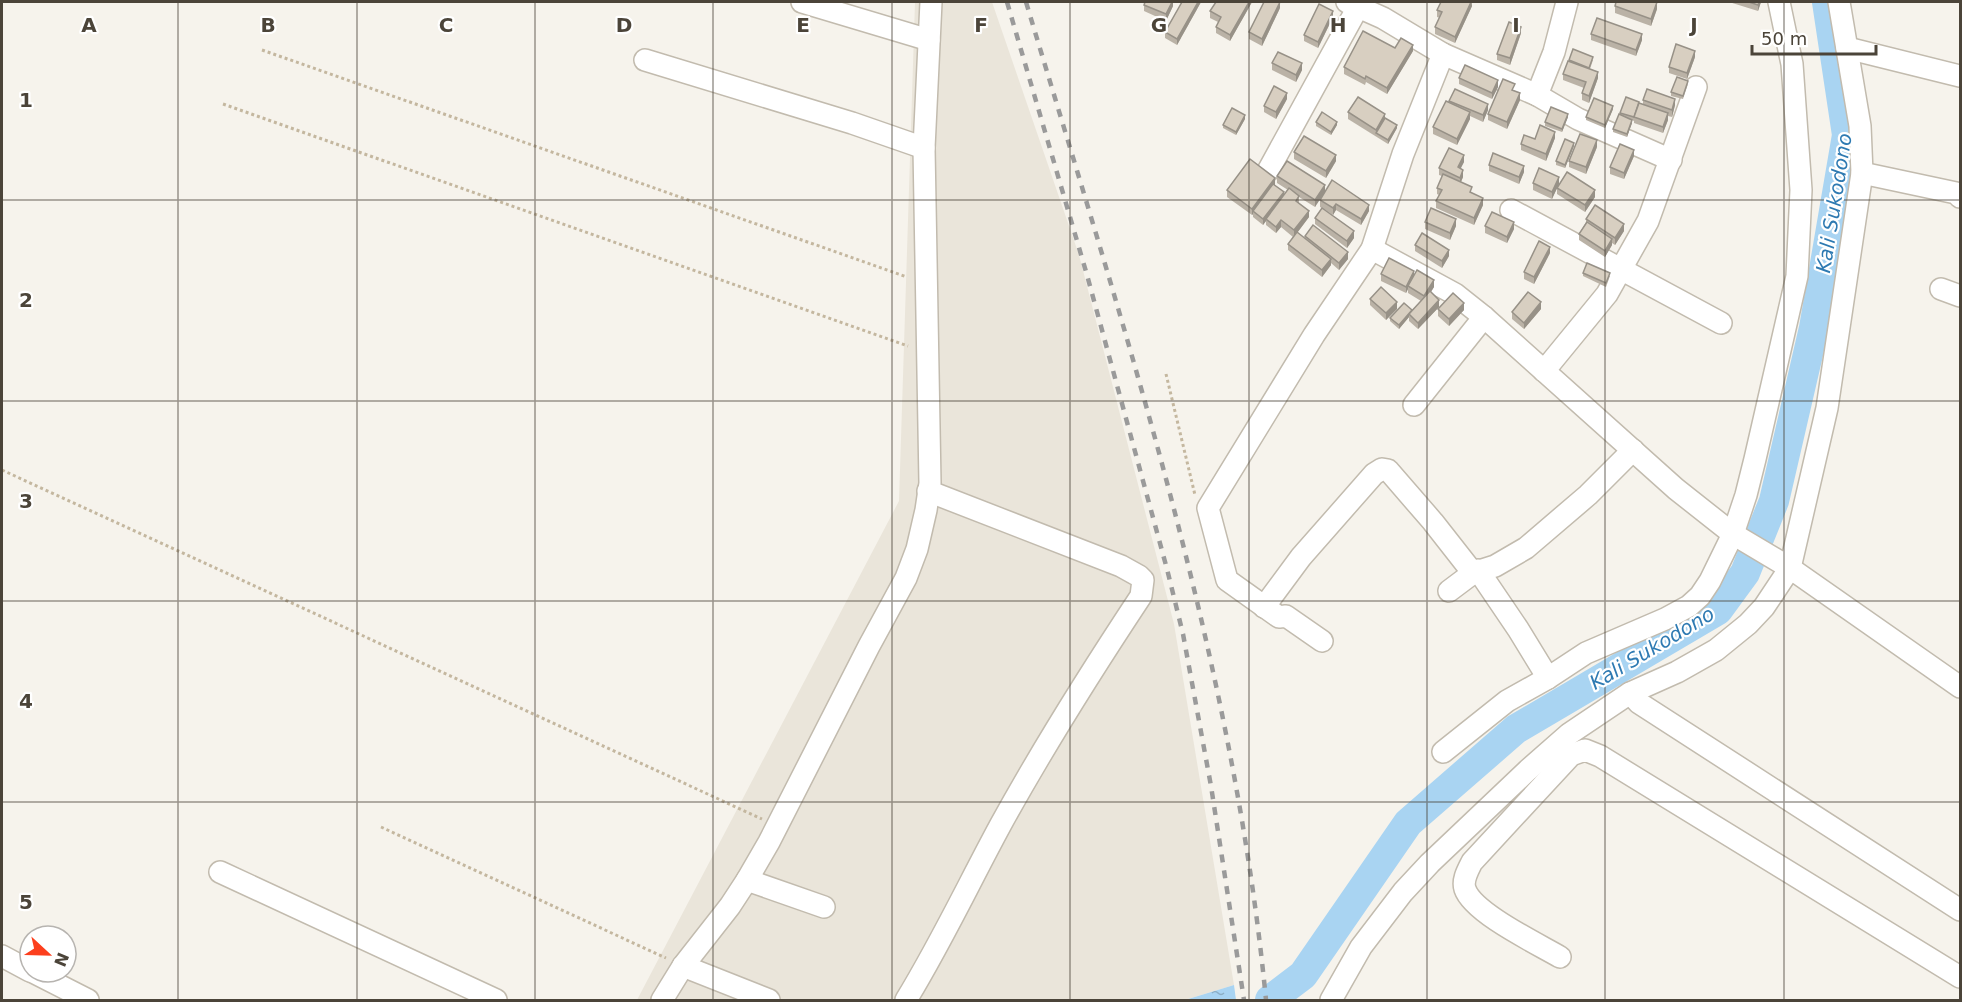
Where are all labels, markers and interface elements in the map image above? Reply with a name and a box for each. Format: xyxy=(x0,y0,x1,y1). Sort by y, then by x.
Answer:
text: A xyxy=(81,13,97,37)
text: B xyxy=(260,13,276,37)
text: C xyxy=(439,13,453,37)
text: D xyxy=(616,13,632,37)
text: E xyxy=(796,13,810,37)
text: F xyxy=(974,13,988,37)
text: G xyxy=(1151,13,1167,37)
text: H xyxy=(1330,13,1346,37)
text: I xyxy=(1512,13,1520,37)
text: J xyxy=(1688,13,1698,37)
scale bar xyxy=(1752,18,1876,56)
text: 50 m xyxy=(1761,28,1807,49)
text: 1 xyxy=(19,88,33,112)
water label: Kali Sukodono xyxy=(1811,131,1857,275)
text: 2 xyxy=(19,288,33,312)
text: 3 xyxy=(19,489,33,513)
water label: Kali Sukodono xyxy=(1585,601,1719,695)
text: 4 xyxy=(19,689,33,713)
text: 5 xyxy=(19,890,33,914)
north arrow xyxy=(18,924,78,984)
text: N xyxy=(50,950,73,969)

